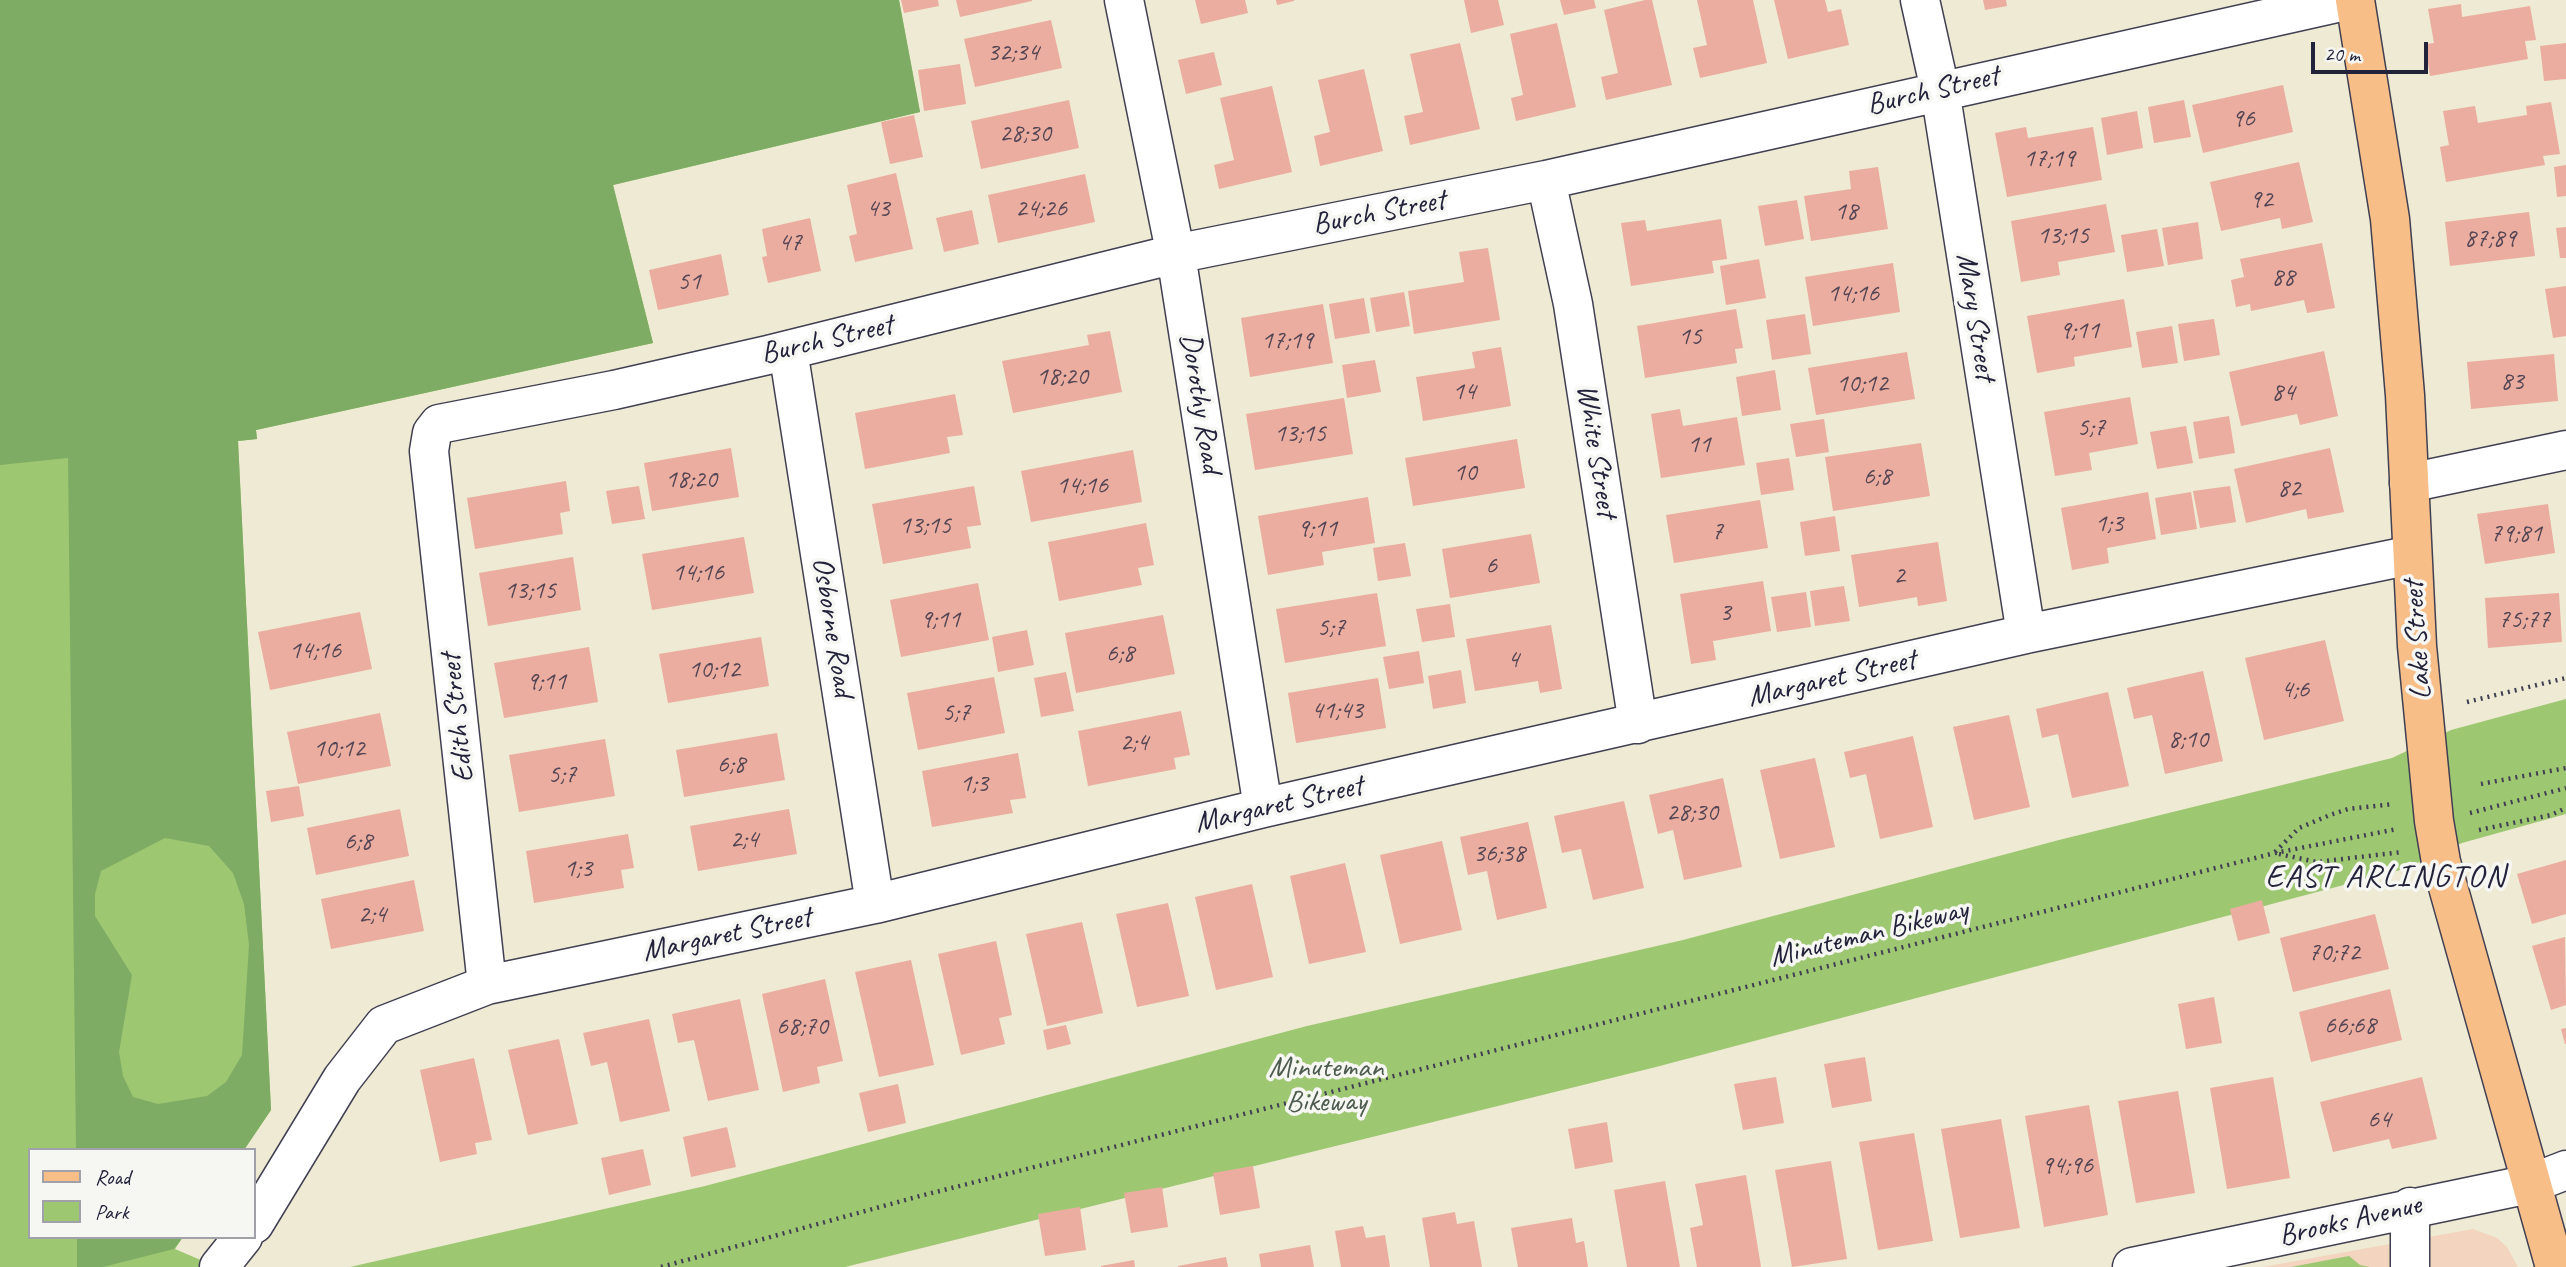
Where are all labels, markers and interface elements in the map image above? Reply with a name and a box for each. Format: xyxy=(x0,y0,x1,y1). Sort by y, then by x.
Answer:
scale bar xyxy=(2314,28,2431,72)
house number: 32;34 xyxy=(987,37,1039,69)
text: 20 m xyxy=(2324,41,2360,67)
street label: Burch Street xyxy=(1864,58,2002,124)
house number: 96 xyxy=(2231,103,2255,135)
house number: 28;30 xyxy=(999,118,1051,150)
house number: 17;19 xyxy=(2023,143,2075,175)
street label: Burch Street xyxy=(1310,183,1448,243)
house number: 92 xyxy=(2249,184,2273,216)
house number: 43 xyxy=(866,193,890,225)
house number: 24;26 xyxy=(1015,193,1067,225)
house number: 18 xyxy=(1834,196,1858,228)
house number: 13;15 xyxy=(2037,220,2089,252)
house number: 87;89 xyxy=(2464,223,2516,255)
house number: 47 xyxy=(778,227,802,259)
street label: Mary Street xyxy=(1947,251,2003,383)
house number: 88 xyxy=(2271,262,2295,294)
house number: 51 xyxy=(677,266,701,298)
house number: 14;16 xyxy=(1827,278,1879,310)
street label: Burch Street xyxy=(758,307,896,373)
house number: 9;11 xyxy=(2059,315,2099,347)
house number: 15 xyxy=(1678,321,1702,353)
house number: 17;19 xyxy=(1261,325,1313,357)
street label: Dorothy Road xyxy=(1171,331,1229,475)
house number: 18;20 xyxy=(1036,361,1088,393)
house number: 83 xyxy=(2500,366,2524,398)
house number: 10;12 xyxy=(1836,368,1888,400)
house number: 14 xyxy=(1452,376,1476,408)
house number: 84 xyxy=(2271,377,2295,409)
street label: White Street xyxy=(1568,382,1624,520)
house number: 5;7 xyxy=(2077,412,2105,444)
house number: 13;15 xyxy=(1274,418,1326,450)
house number: 11 xyxy=(1687,429,1711,461)
house number: 10 xyxy=(1453,457,1477,489)
house number: 6;8 xyxy=(1863,461,1891,493)
house number: 18;20 xyxy=(665,464,717,496)
house number: 14;16 xyxy=(1056,470,1108,502)
house number: 82 xyxy=(2277,473,2301,505)
house number: 1;3 xyxy=(2095,508,2123,540)
house number: 13;15 xyxy=(899,510,951,542)
house number: 9;11 xyxy=(1297,513,1337,545)
house number: 7 xyxy=(1711,516,1723,548)
house number: 79;81 xyxy=(2490,518,2542,550)
house number: 6 xyxy=(1485,550,1497,582)
street label: Osborne Road xyxy=(803,555,861,699)
house number: 14;16 xyxy=(672,557,724,589)
house number: 2 xyxy=(1893,560,1905,592)
house number: 13;15 xyxy=(504,575,556,607)
street label: Lake Street xyxy=(2396,579,2440,701)
house number: 3 xyxy=(1719,597,1731,629)
house number: 9;11 xyxy=(920,604,960,636)
house number: 75;77 xyxy=(2498,604,2550,636)
house number: 5;7 xyxy=(1317,612,1345,644)
house number: 14;16 xyxy=(289,635,341,667)
house number: 6;8 xyxy=(1106,638,1134,670)
street label: Margaret Street xyxy=(1745,642,1919,716)
house number: 4 xyxy=(1507,644,1519,676)
street label: Edith Street xyxy=(433,652,483,784)
house number: 10;12 xyxy=(688,654,740,686)
house number: 9;11 xyxy=(526,666,566,698)
house number: 4;6 xyxy=(2281,674,2309,706)
house number: 41;43 xyxy=(1311,695,1363,727)
house number: 5;7 xyxy=(942,697,970,729)
house number: 8;10 xyxy=(2168,724,2208,756)
house number: 2;4 xyxy=(1120,727,1148,759)
house number: 10;12 xyxy=(313,733,365,765)
house number: 6;8 xyxy=(717,749,745,781)
house number: 5;7 xyxy=(548,759,576,791)
house number: 1;3 xyxy=(960,768,988,800)
street label: Margaret Street xyxy=(1192,768,1366,842)
house number: 28;30 xyxy=(1666,797,1718,829)
house number: 2;4 xyxy=(730,824,758,856)
house number: 6;8 xyxy=(344,826,372,858)
house number: 36;38 xyxy=(1473,838,1525,870)
house number: 1;3 xyxy=(564,853,592,885)
district label: EAST ARLINGTON xyxy=(2268,859,2504,897)
street label: Minuteman Bikeway xyxy=(1766,892,1972,976)
house number: 2;4 xyxy=(358,899,386,931)
street label: Margaret Street xyxy=(639,900,815,970)
house number: 70;72 xyxy=(2308,937,2360,969)
house number: 66;68 xyxy=(2324,1010,2376,1042)
house number: 68;70 xyxy=(776,1011,828,1043)
park label: Minuteman Bikeway xyxy=(1268,1050,1384,1120)
house number: 64 xyxy=(2367,1104,2391,1136)
legend xyxy=(28,1148,256,1239)
house number: 94;96 xyxy=(2041,1150,2093,1182)
text: Road xyxy=(95,1164,130,1190)
street label: Brooks Avenue xyxy=(2275,1187,2425,1255)
text: Park xyxy=(95,1199,128,1225)

